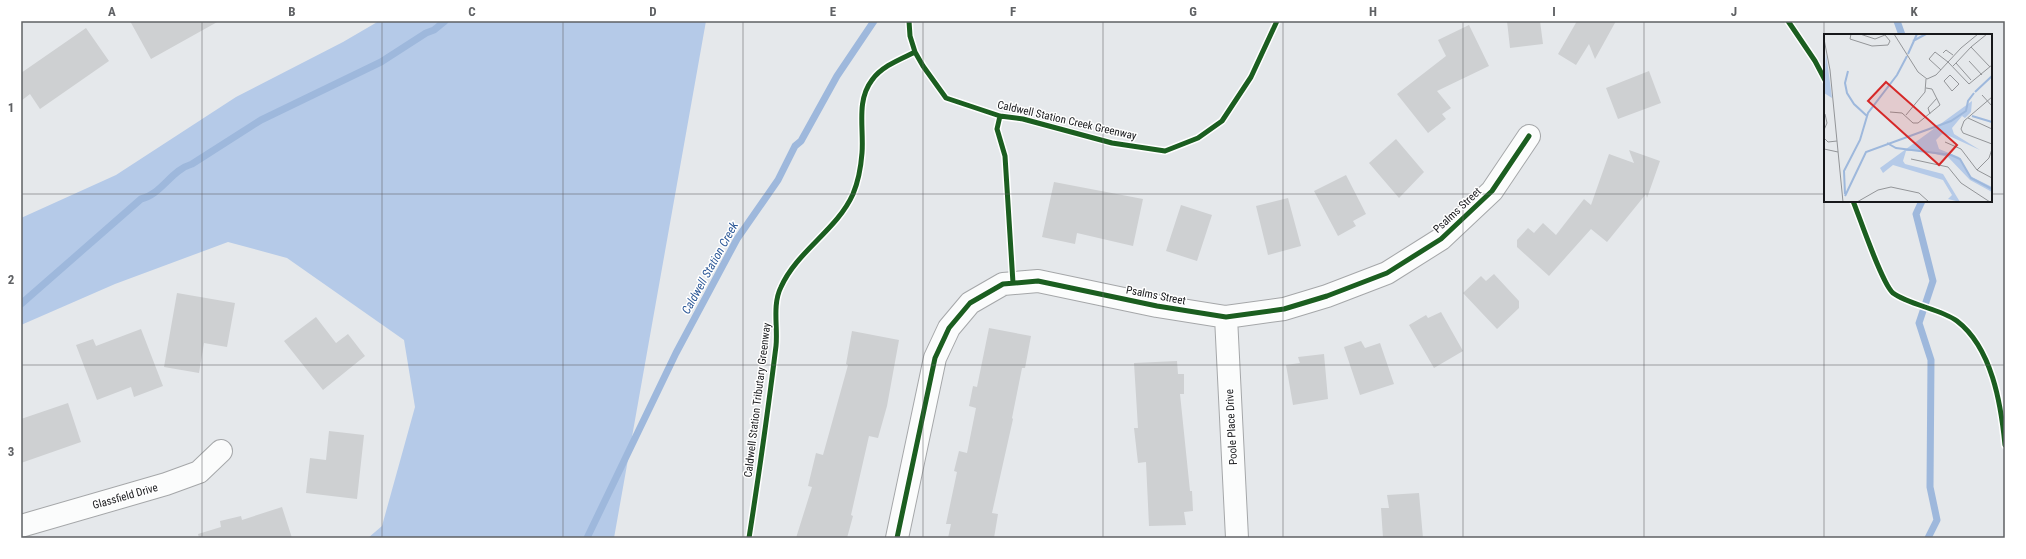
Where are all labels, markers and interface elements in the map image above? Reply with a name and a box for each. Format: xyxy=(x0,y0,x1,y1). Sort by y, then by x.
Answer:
text: A xyxy=(108,4,116,19)
text: B xyxy=(288,4,296,19)
text: C xyxy=(468,4,476,19)
text: D xyxy=(649,4,657,19)
text: E xyxy=(830,4,837,19)
text: F xyxy=(1010,4,1016,19)
text: G xyxy=(1189,4,1197,19)
text: H xyxy=(1369,4,1377,19)
text: I xyxy=(1552,4,1556,19)
text: J xyxy=(1731,4,1737,19)
text: K xyxy=(1910,4,1918,19)
inset map xyxy=(1824,34,1992,202)
street label: Caldwell Station Creek Greenway xyxy=(996,98,1138,143)
text: 1 xyxy=(8,100,14,115)
street label: Psalms Street xyxy=(1431,185,1484,236)
water label: Caldwell Station Creek xyxy=(679,219,742,317)
text: 2 xyxy=(8,272,15,287)
street label: Psalms Street xyxy=(1125,283,1187,308)
street label: Caldwell Station Tributary Greenway xyxy=(742,322,773,478)
street label: Poole Place Drive xyxy=(1223,389,1240,465)
text: 3 xyxy=(8,444,14,459)
street label: Glassfield Drive xyxy=(91,481,159,512)

